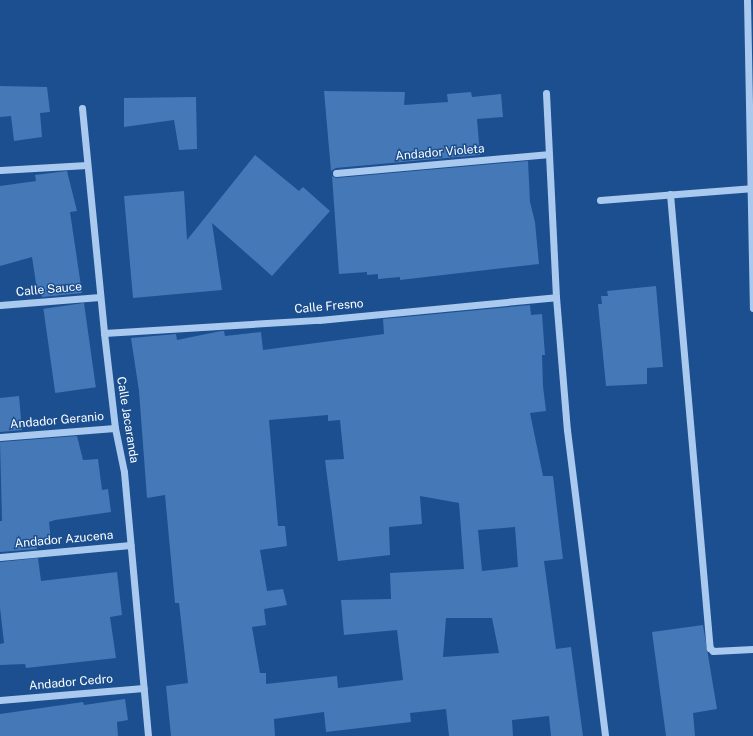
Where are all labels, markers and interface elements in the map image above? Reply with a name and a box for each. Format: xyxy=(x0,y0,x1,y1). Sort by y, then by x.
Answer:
street label: Andador Violeta xyxy=(395,142,485,164)
street label: Calle Sauce xyxy=(15,280,83,300)
street label: Calle Fresno xyxy=(294,297,364,317)
street label: Calle Jacaranda xyxy=(113,376,141,464)
street label: Andador Geranio xyxy=(9,410,105,432)
street label: Andador Azucena xyxy=(14,529,114,551)
street label: Andador Cedro xyxy=(28,672,114,694)

